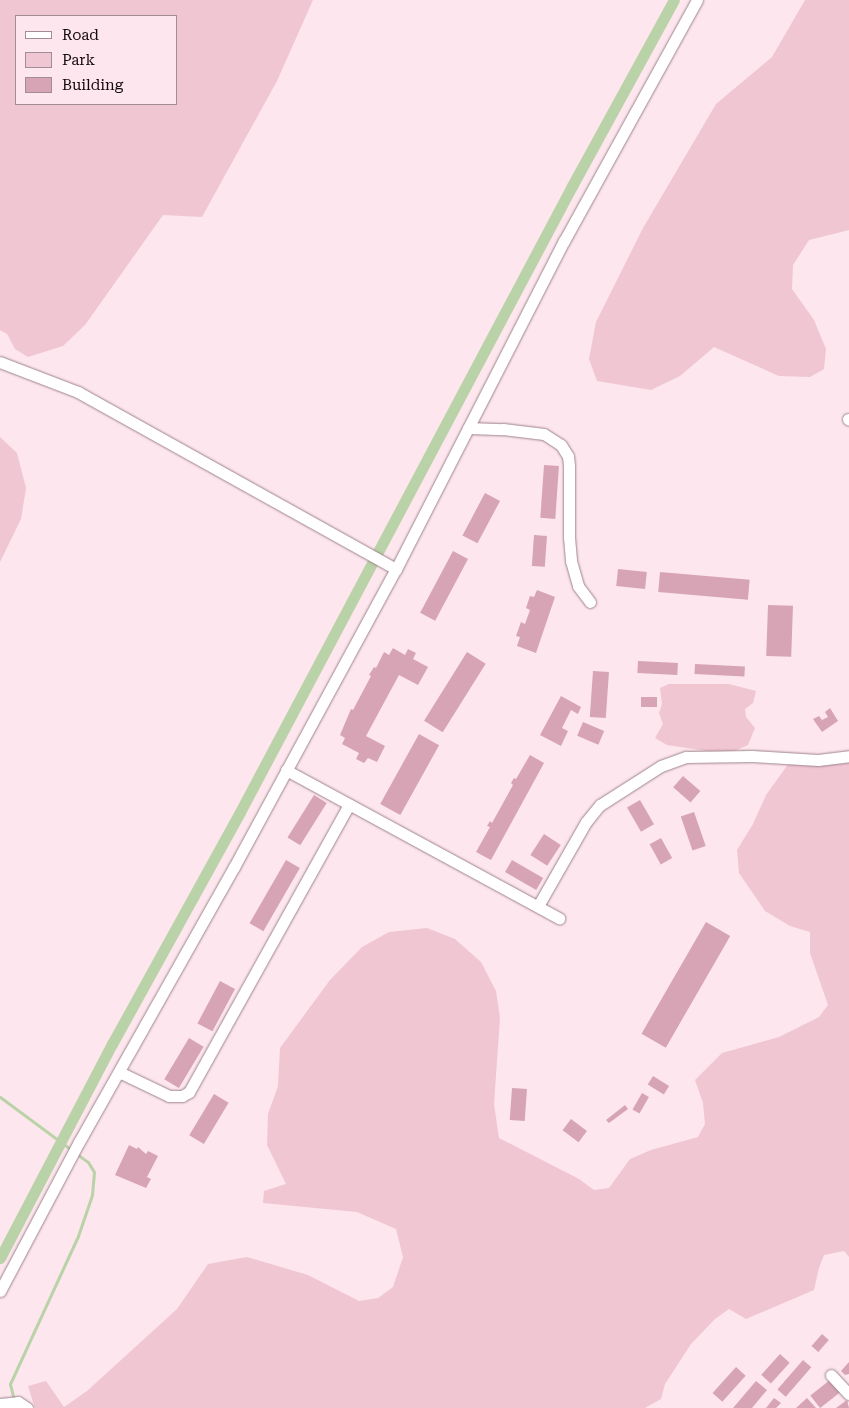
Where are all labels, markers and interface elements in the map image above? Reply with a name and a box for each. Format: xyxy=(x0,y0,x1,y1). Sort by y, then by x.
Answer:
legend xyxy=(15,15,178,105)
text: Road xyxy=(62,26,99,44)
text: Park xyxy=(62,51,95,69)
text: Building xyxy=(62,76,123,94)

